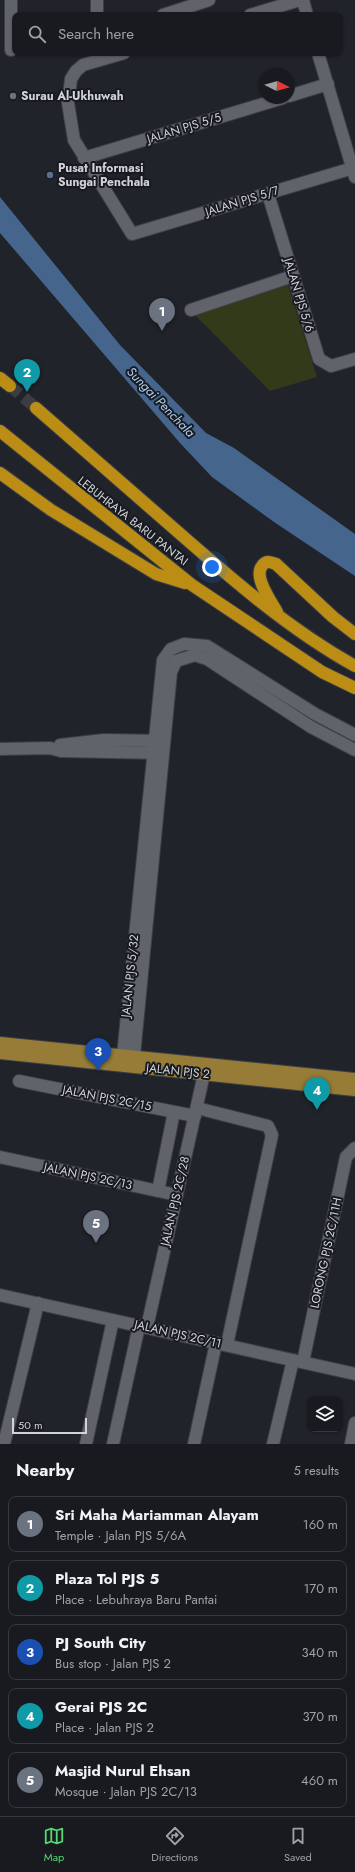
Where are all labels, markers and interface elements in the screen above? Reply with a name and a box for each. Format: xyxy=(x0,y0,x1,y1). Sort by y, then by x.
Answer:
search box xyxy=(12,12,343,56)
icon: search xyxy=(26,23,48,45)
text: Search here xyxy=(58,23,134,45)
north arrow xyxy=(259,68,295,104)
place label: Surau Al-Ukhuwah xyxy=(21,87,124,105)
marker: Surau Al-Ukhuwah xyxy=(8,91,18,101)
street label: JALAN PJS 5/5 xyxy=(143,108,224,148)
place label: Pusat Informasi Sungai Penchala xyxy=(58,159,150,191)
marker: Pusat Informasi Sungai Penchala xyxy=(45,170,55,180)
street label: JALAN PJS 5/7 xyxy=(201,181,282,221)
street label: JALAN PJS 5/6 xyxy=(279,254,319,334)
pin: 1 xyxy=(149,298,175,331)
pin: 2 xyxy=(14,359,40,392)
water label: Sungai Penchala xyxy=(122,363,200,441)
street label: LEBUHRAYA BARU PANTAI xyxy=(74,472,192,570)
your location xyxy=(202,557,222,577)
street label: JALAN PJS 5/32 xyxy=(116,933,143,1020)
pin: 3 xyxy=(85,1038,111,1071)
street label: JALAN PJS 2 xyxy=(143,1059,211,1083)
pin: 4 xyxy=(304,1077,330,1110)
street label: JALAN PJS 2C/15 xyxy=(59,1080,153,1115)
street label: JALAN PJS 2C/28 xyxy=(155,1154,194,1250)
street label: JALAN PJS 2C/13 xyxy=(40,1157,134,1194)
street label: LORONG PJS 2C/11H xyxy=(305,1196,347,1310)
pin: 5 xyxy=(83,1210,109,1243)
street label: JALAN PJS 2C/11 xyxy=(131,1315,223,1353)
map controls xyxy=(307,1396,343,1432)
button: layers xyxy=(307,1396,343,1432)
scale bar xyxy=(12,1416,87,1435)
text: 50 m xyxy=(18,1417,43,1433)
text: Nearby xyxy=(16,1458,74,1482)
text: 5 results xyxy=(293,1461,339,1480)
text: Sri Maha Mariamman Alayam xyxy=(55,1504,259,1526)
text: 1 xyxy=(27,1515,33,1534)
text: 160 m xyxy=(303,1515,338,1534)
text: Temple · Jalan PJS 5/6A xyxy=(55,1526,186,1545)
text: Plaza Tol PJS 5 xyxy=(55,1568,159,1590)
text: 2 xyxy=(26,1579,34,1598)
text: 170 m xyxy=(303,1579,338,1598)
text: Place · Lebuhraya Baru Pantai xyxy=(55,1590,217,1609)
text: PJ South City xyxy=(55,1632,146,1654)
text: 3 xyxy=(26,1643,34,1662)
text: 340 m xyxy=(301,1643,338,1662)
text: Bus stop · Jalan PJS 2 xyxy=(55,1654,171,1673)
text: Gerai PJS 2C xyxy=(55,1696,147,1718)
text: 4 xyxy=(25,1707,35,1726)
text: 370 m xyxy=(302,1707,338,1726)
text: Place · Jalan PJS 2 xyxy=(55,1718,154,1737)
text: Masjid Nurul Ehsan xyxy=(55,1760,190,1782)
text: 5 xyxy=(26,1771,34,1790)
text: 460 m xyxy=(301,1771,338,1790)
text: Mosque · Jalan PJS 2C/13 xyxy=(55,1782,197,1801)
tab: Map xyxy=(43,1825,65,1865)
tab: Directions xyxy=(151,1825,198,1865)
tab: Saved xyxy=(284,1825,312,1865)

